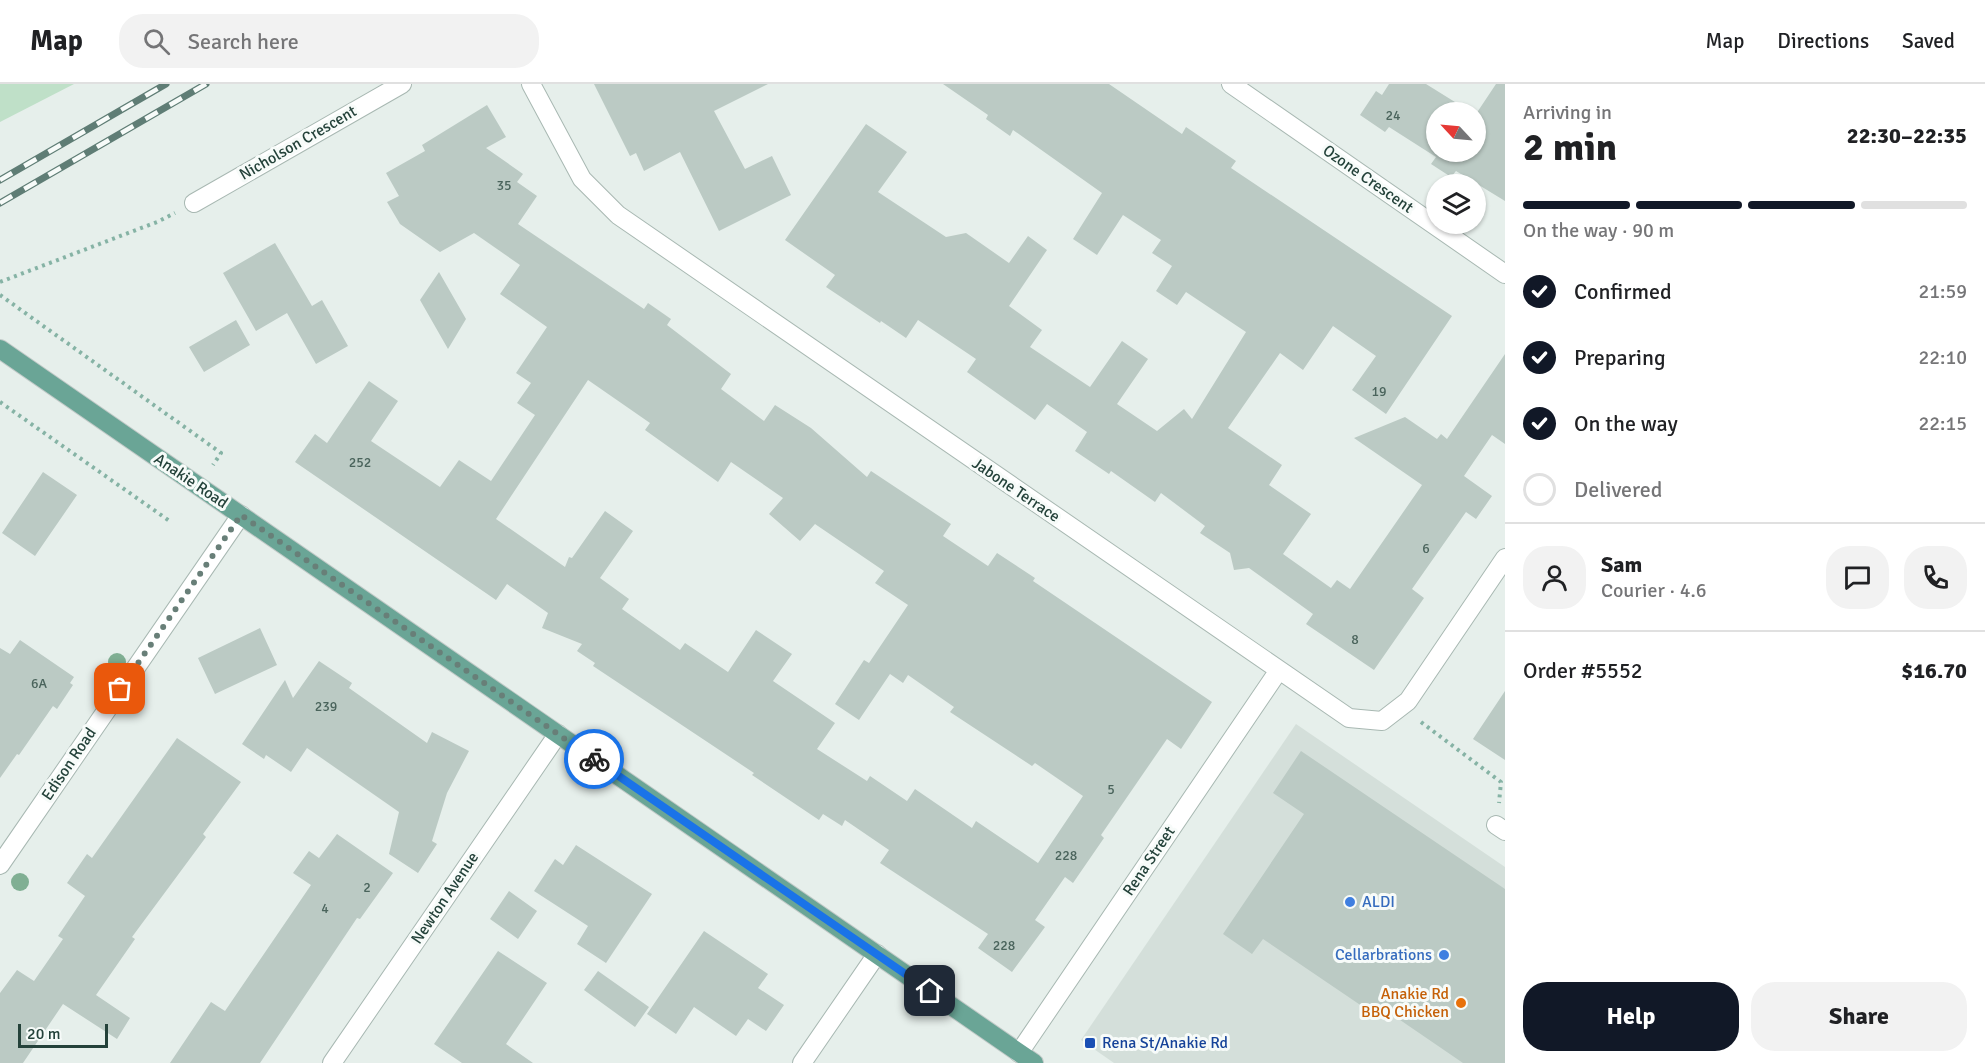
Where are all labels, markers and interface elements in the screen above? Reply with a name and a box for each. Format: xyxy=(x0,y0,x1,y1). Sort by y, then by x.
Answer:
search box xyxy=(119,14,539,68)
text: Map xyxy=(30,24,83,58)
icon: search xyxy=(140,25,173,58)
text: Search here xyxy=(188,28,299,55)
text: Map xyxy=(1706,28,1744,54)
text: Directions xyxy=(1777,28,1869,54)
text: Saved xyxy=(1902,28,1955,54)
text: Arriving in xyxy=(1523,100,1612,125)
street label: Nicholson Crescent xyxy=(236,101,361,185)
north arrow xyxy=(1426,102,1486,162)
map controls xyxy=(1426,102,1486,234)
house number: 24 xyxy=(1385,107,1401,124)
text: 22:30–22:35 xyxy=(1847,122,1967,149)
text: 2 min xyxy=(1523,123,1617,171)
street label: Ozone Crescent xyxy=(1319,140,1417,218)
button: layers xyxy=(1426,174,1486,234)
house number: 35 xyxy=(496,177,512,194)
text: On the way · 90 m xyxy=(1523,218,1674,243)
icon: check xyxy=(1523,275,1556,308)
text: Confirmed xyxy=(1574,278,1672,305)
text: 21:59 xyxy=(1918,279,1967,304)
icon: check xyxy=(1523,341,1556,374)
text: Preparing xyxy=(1574,344,1666,371)
text: 22:10 xyxy=(1918,345,1967,370)
house number: 19 xyxy=(1371,383,1387,400)
icon: check xyxy=(1523,407,1556,440)
text: On the way xyxy=(1574,410,1678,437)
text: 22:15 xyxy=(1918,411,1967,436)
street label: Anakie Road xyxy=(150,449,232,513)
street label: Jabone Terrace xyxy=(968,453,1064,527)
house number: 252 xyxy=(349,454,371,471)
text: Delivered xyxy=(1574,476,1662,503)
house number: 6 xyxy=(1422,540,1430,557)
button: person xyxy=(1523,546,1586,609)
button: chat xyxy=(1826,546,1889,609)
button: phone xyxy=(1904,546,1967,609)
text: Sam xyxy=(1601,551,1642,578)
text: Courier · 4.6 xyxy=(1601,578,1707,603)
house number: 8 xyxy=(1351,631,1359,648)
text: Order #5552 xyxy=(1523,657,1643,684)
text: $16.70 xyxy=(1901,657,1967,684)
pin xyxy=(94,663,145,714)
icon: bag xyxy=(103,672,136,705)
house number: 6A xyxy=(31,675,47,692)
house number: 239 xyxy=(315,698,337,715)
street label: Edison Road xyxy=(37,724,101,804)
courier xyxy=(564,729,624,789)
icon: bike xyxy=(578,743,611,776)
house number: 5 xyxy=(1107,781,1115,798)
street label: Rena Street xyxy=(1118,822,1180,900)
house number: 228 xyxy=(1055,847,1077,864)
street label: Newton Avenue xyxy=(407,848,483,948)
house number: 2 xyxy=(363,879,371,896)
place label: ALDI xyxy=(1362,892,1395,912)
marker: ALDI xyxy=(1343,895,1357,909)
house number: 4 xyxy=(321,900,329,917)
house number: 228 xyxy=(993,937,1015,954)
place label: Cellarbrations xyxy=(1335,945,1432,965)
marker: Cellarbrations xyxy=(1437,948,1451,962)
pin xyxy=(904,965,955,1016)
icon: home xyxy=(913,974,946,1007)
button: Help xyxy=(1523,982,1739,1051)
button: Share xyxy=(1751,982,1967,1051)
place label: Anakie Rd BBQ Chicken xyxy=(1361,984,1449,1022)
marker: Anakie Rd BBQ Chicken xyxy=(1454,996,1468,1010)
scale bar xyxy=(18,1021,108,1048)
text: 20 m xyxy=(27,1024,61,1044)
place label: Rena St/Anakie Rd xyxy=(1102,1033,1228,1053)
marker: Rena St/Anakie Rd xyxy=(1083,1036,1097,1050)

